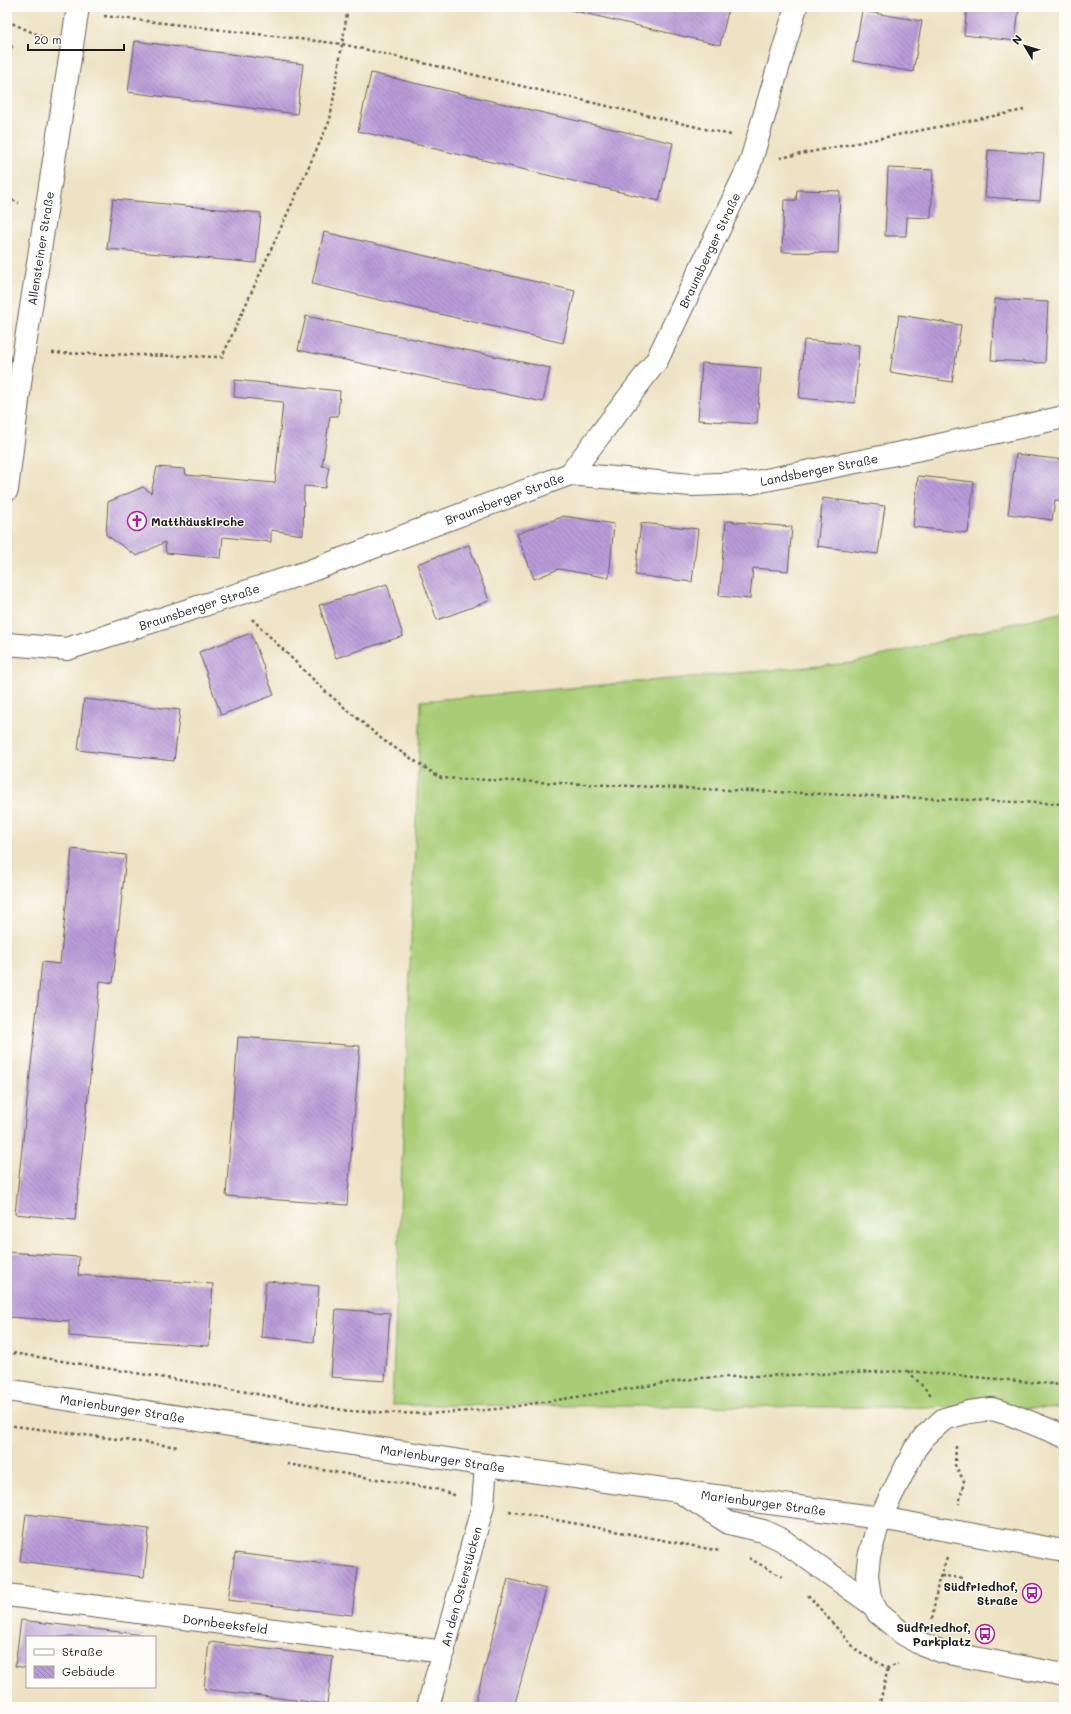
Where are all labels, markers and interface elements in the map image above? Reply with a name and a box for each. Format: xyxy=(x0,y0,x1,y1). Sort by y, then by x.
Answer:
scale bar xyxy=(28,26,124,52)
north arrow xyxy=(1005,26,1045,66)
text: 20 m xyxy=(34,31,62,47)
text: N xyxy=(1008,32,1025,47)
street label: Allensteiner Straße xyxy=(23,190,57,306)
street label: Braunsberger Straße xyxy=(675,190,743,310)
street label: Landsberger Straße xyxy=(759,450,879,489)
street label: Braunsberger Straße xyxy=(443,469,566,528)
church icon: Matthäuskirche xyxy=(126,510,148,532)
place label: Matthäuskirche xyxy=(151,513,244,529)
street label: Braunsberger Straße xyxy=(137,580,262,633)
street label: Marienburger Straße xyxy=(59,1390,186,1426)
street label: Marienburger Straße xyxy=(379,1441,506,1475)
street label: Marienburger Straße xyxy=(700,1486,827,1519)
street label: An den Osterstücken xyxy=(437,1525,485,1648)
place label: Südfriedhof, Straße xyxy=(943,1578,1018,1608)
bus stop icon: Südfriedhof, Straße xyxy=(1021,1582,1043,1604)
street label: Dornbeeksfeld xyxy=(182,1610,269,1637)
place label: Südfriedhof, Parkplatz xyxy=(896,1619,971,1649)
bus stop icon: Südfriedhof, Parkplatz xyxy=(974,1623,996,1645)
legend xyxy=(26,1636,156,1688)
text: Straße xyxy=(62,1643,103,1659)
text: Gebäude xyxy=(62,1663,115,1679)

